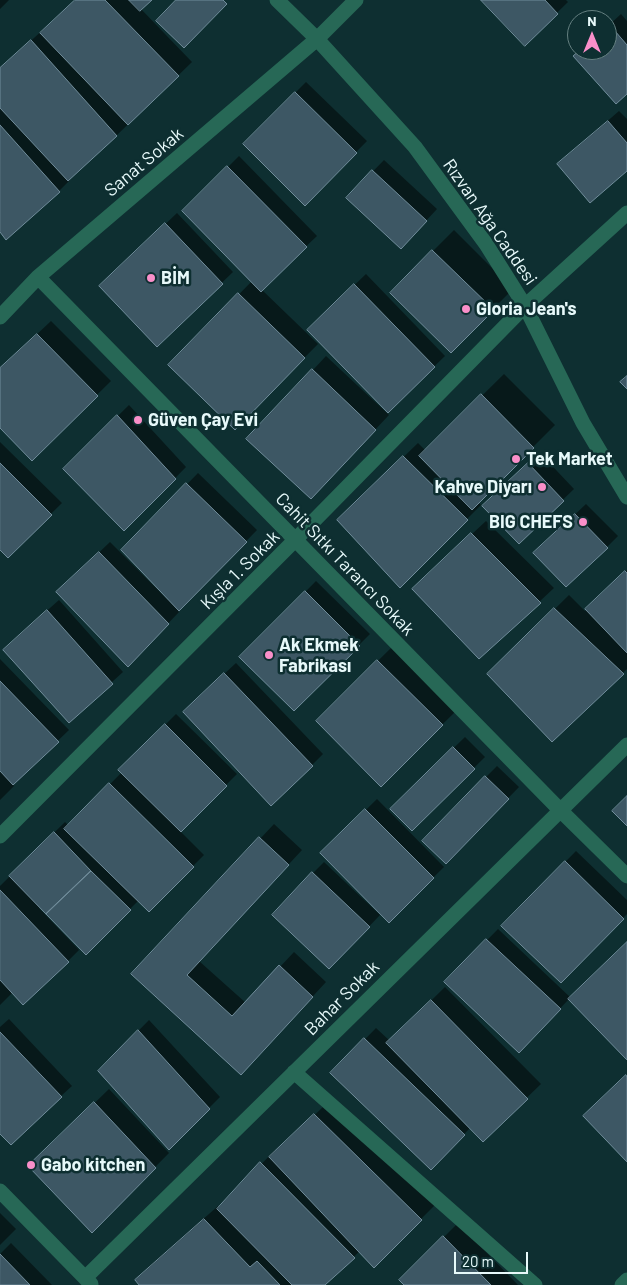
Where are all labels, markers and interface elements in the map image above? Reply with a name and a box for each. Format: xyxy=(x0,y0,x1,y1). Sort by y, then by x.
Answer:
north arrow xyxy=(567,10,617,60)
text: N xyxy=(587,12,597,29)
street label: Sanat Sokak xyxy=(100,123,188,201)
street label: Rızvan Ağa Caddesi xyxy=(438,155,542,289)
place label: BİM xyxy=(161,267,190,289)
marker: BİM xyxy=(145,272,157,284)
place label: Gloria Jean's xyxy=(476,298,576,320)
marker: Gloria Jean's xyxy=(460,303,472,315)
place label: Güven Çay Evi xyxy=(148,409,258,431)
marker: Güven Çay Evi xyxy=(132,414,144,426)
place label: Tek Market xyxy=(526,448,613,470)
marker: Tek Market xyxy=(510,453,522,465)
place label: Kahve Diyarı xyxy=(435,476,532,498)
marker: Kahve Diyarı xyxy=(536,481,548,493)
street label: Cahit Sıtkı Tarancı Sokak xyxy=(271,488,419,640)
place label: BIG CHEFS xyxy=(489,511,573,533)
marker: BIG CHEFS xyxy=(577,516,589,528)
street label: Kışla 1. Sokak xyxy=(196,526,284,614)
place label: Ak Ekmek Fabrikası xyxy=(279,634,359,676)
marker: Ak Ekmek Fabrikası xyxy=(263,649,275,661)
street label: Bahar Sokak xyxy=(300,956,384,1040)
place label: Gabo kitchen xyxy=(41,1154,145,1176)
marker: Gabo kitchen xyxy=(25,1159,37,1171)
scale bar xyxy=(457,1242,531,1274)
text: 20 m xyxy=(462,1252,494,1270)

